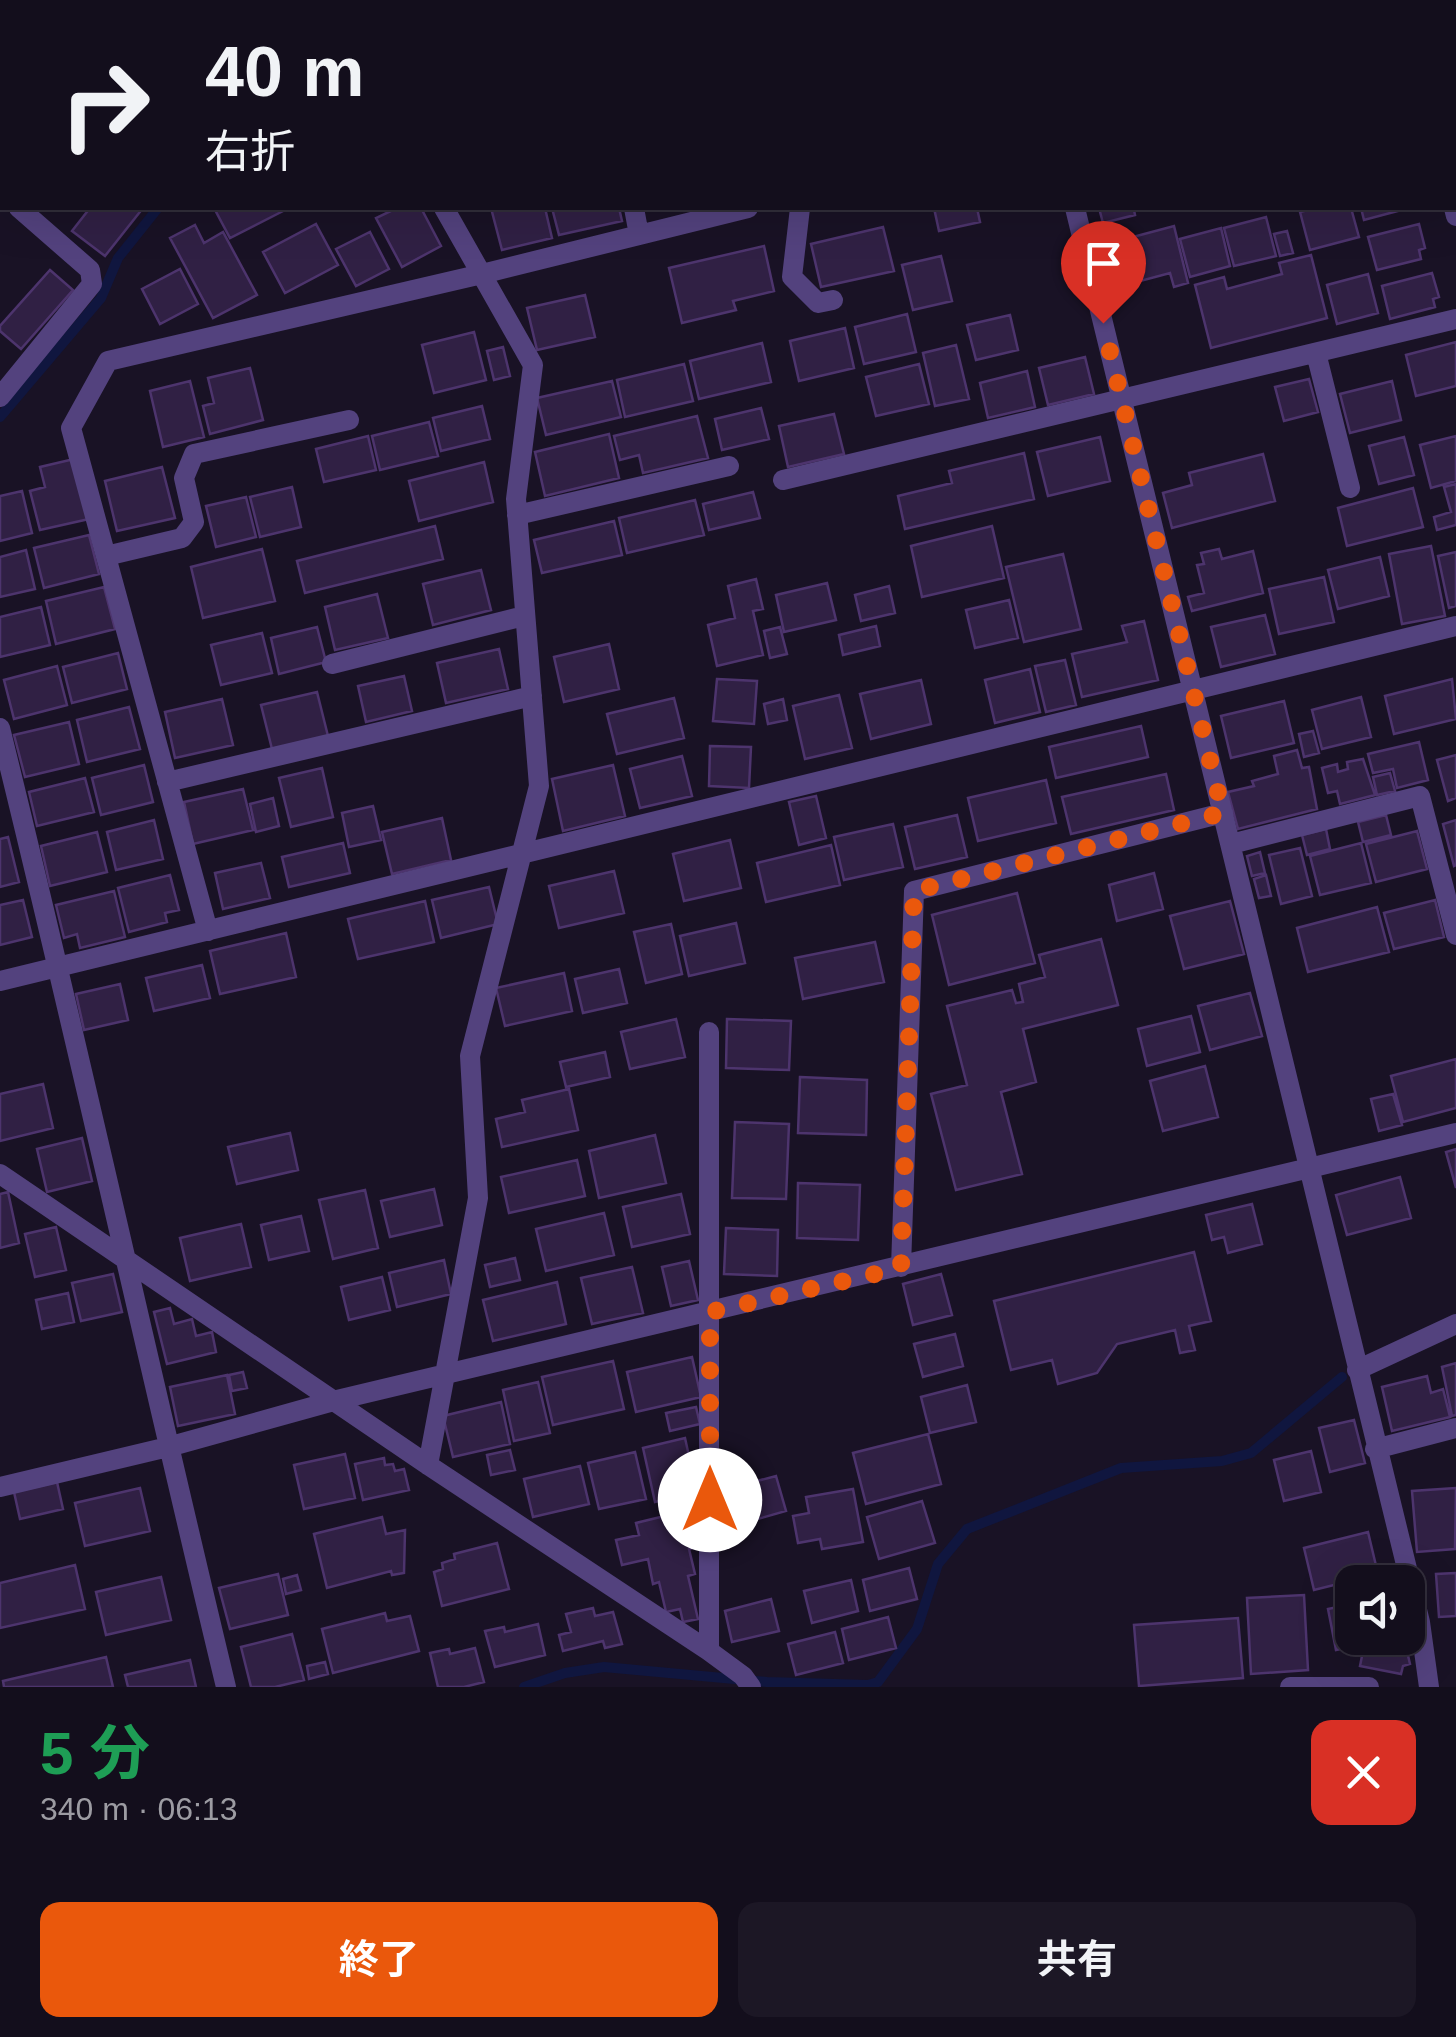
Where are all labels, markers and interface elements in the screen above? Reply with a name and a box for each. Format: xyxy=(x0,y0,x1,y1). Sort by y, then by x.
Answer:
text: 40 m xyxy=(205,33,365,111)
icon: right xyxy=(40,40,170,170)
text: 右折 xyxy=(205,126,295,177)
pin xyxy=(1061,221,1146,324)
icon: arrive xyxy=(1076,236,1131,291)
position arrow xyxy=(658,1448,762,1552)
map controls xyxy=(1335,1565,1425,1655)
button: sound xyxy=(1335,1565,1425,1655)
text: 5 分 xyxy=(40,1720,150,1787)
button: close xyxy=(1311,1720,1416,1825)
text: 340 m · 06:13 xyxy=(40,1791,237,1827)
button: 終了 xyxy=(40,1902,718,2017)
button: 共有 xyxy=(738,1902,1416,2017)

